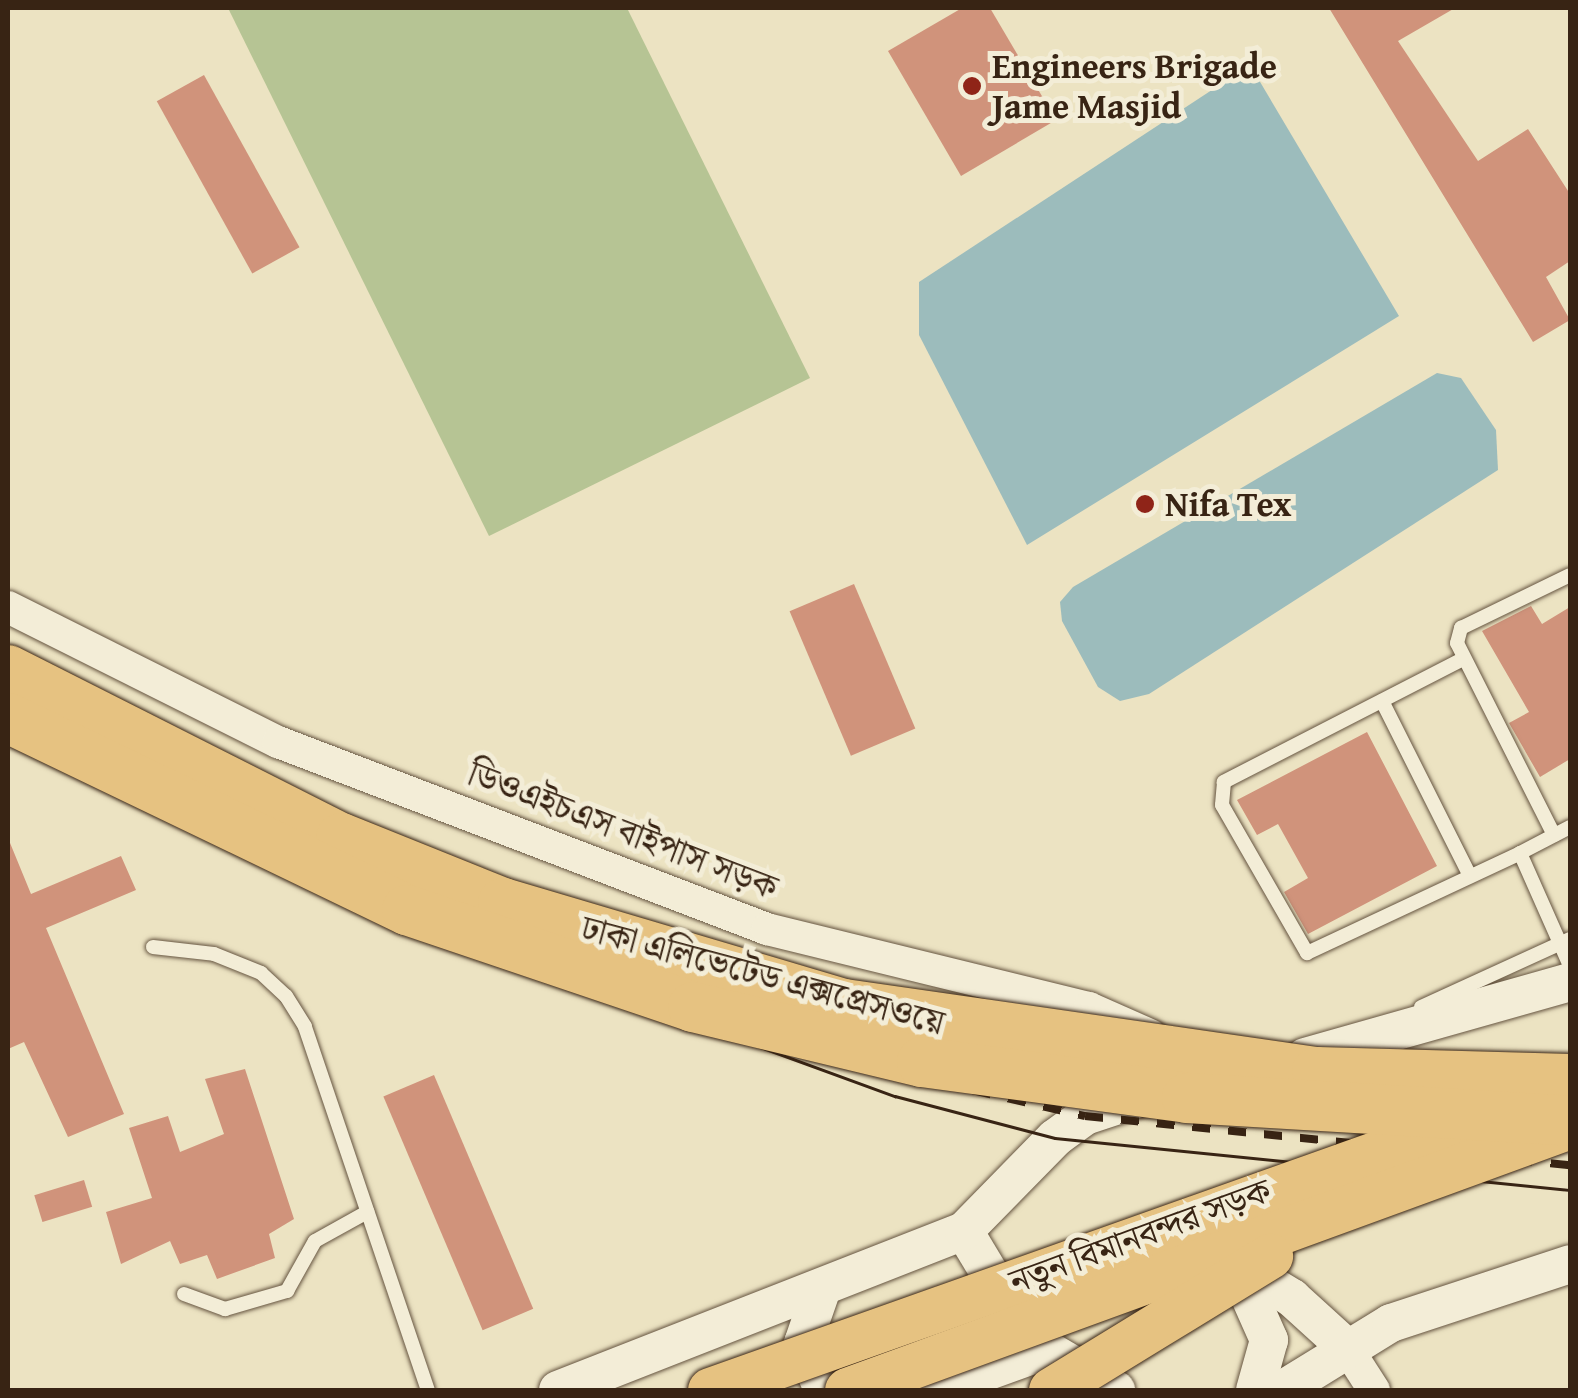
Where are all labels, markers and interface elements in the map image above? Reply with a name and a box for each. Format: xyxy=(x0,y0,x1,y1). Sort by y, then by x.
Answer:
place label: Engineers Brigade Jame Masjid xyxy=(992,45,1277,127)
marker: Engineers Brigade Jame Masjid xyxy=(961,75,983,97)
place label: Nifa Tex xyxy=(1165,483,1292,525)
marker: Nifa Tex xyxy=(1134,493,1156,515)
street label: ডিওএইচএস বাইপাস সড়ক xyxy=(462,752,784,908)
street label: ঢাকা এলিভেটেড এক্সপ্রেসওয়ে xyxy=(577,906,949,1044)
street label: নতুন বিমানবন্দর সড়ক xyxy=(1004,1169,1276,1303)

